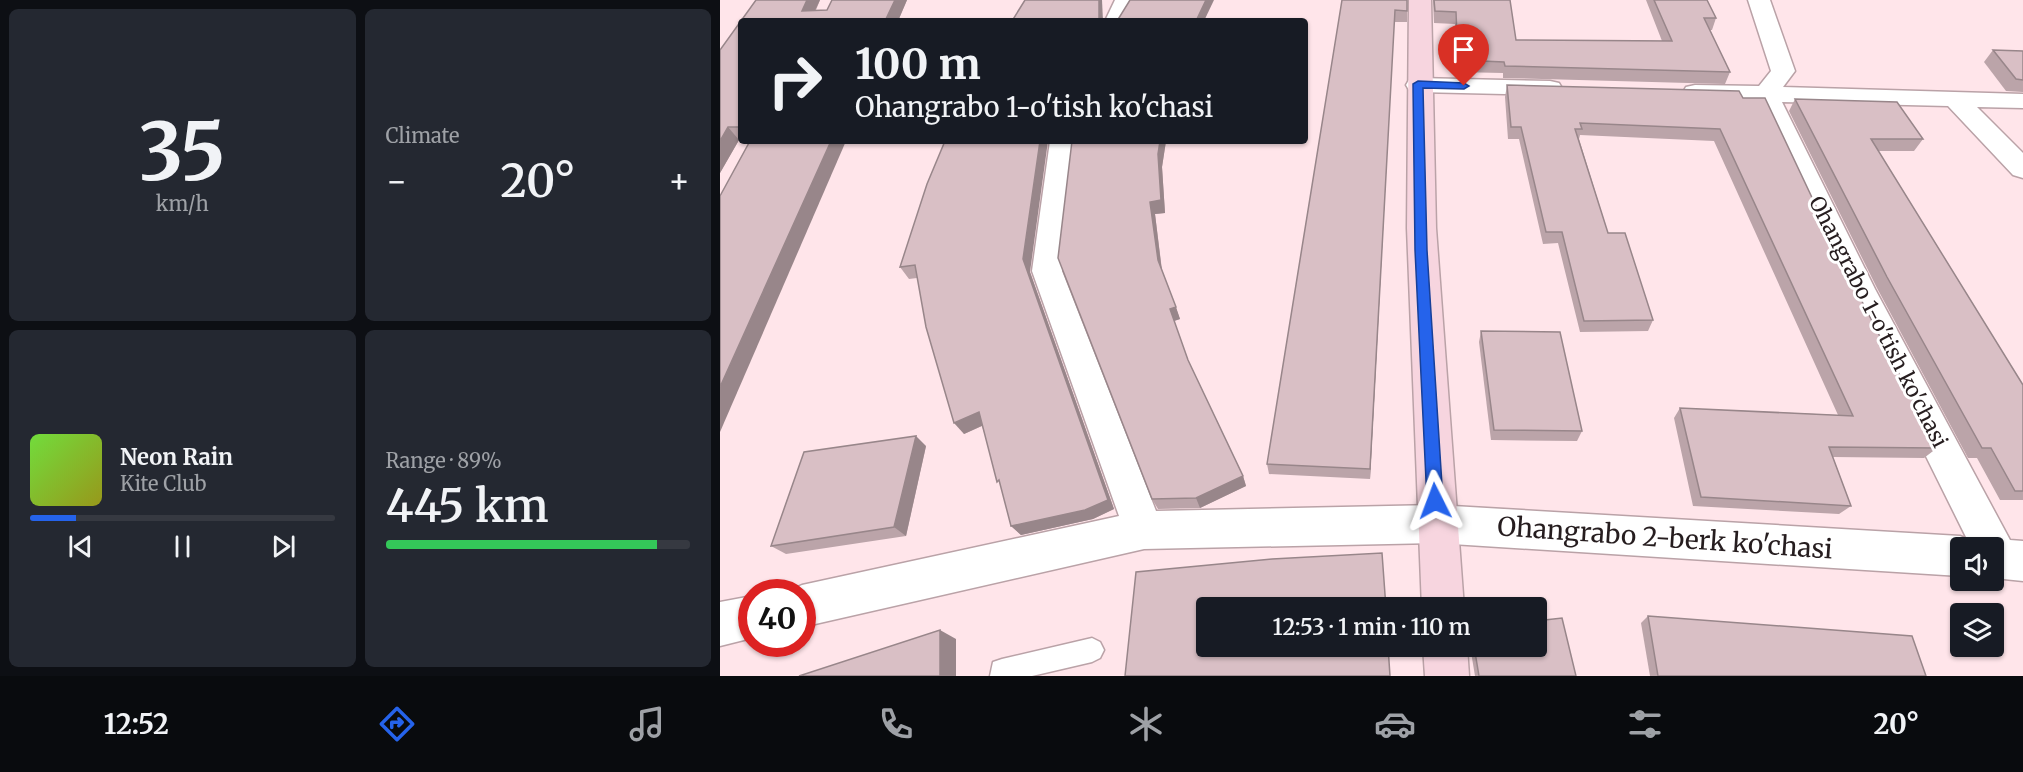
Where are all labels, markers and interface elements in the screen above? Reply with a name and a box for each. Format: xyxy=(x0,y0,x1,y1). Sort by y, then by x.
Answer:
pin xyxy=(1438,24,1489,86)
icon: arrive xyxy=(1447,33,1480,66)
text: 100 m xyxy=(855,38,981,90)
icon: right xyxy=(756,42,834,120)
text: Ohangrabo 1-o'tish ko'chasi xyxy=(855,90,1213,124)
text: 35 xyxy=(139,103,226,201)
text: Climate xyxy=(386,123,460,148)
text: 20° xyxy=(500,153,575,209)
text: − xyxy=(386,161,408,202)
text: + xyxy=(668,161,690,202)
text: km/h xyxy=(156,191,209,216)
street label: Ohangrabo 1-o'tish ko'chasi xyxy=(1803,192,1954,452)
text: Neon Rain xyxy=(120,443,233,471)
text: Range · 89% xyxy=(386,448,502,473)
position arrow xyxy=(1403,469,1467,533)
text: Kite Club xyxy=(120,471,206,496)
text: 445 km xyxy=(386,478,549,534)
street label: Ohangrabo 2-berk ko'chasi xyxy=(1496,509,1834,566)
icon: previous xyxy=(64,530,97,563)
icon: pause xyxy=(166,530,199,563)
icon: next xyxy=(267,530,300,563)
map controls xyxy=(1950,537,2004,657)
button: sound xyxy=(1950,537,2004,591)
speed limit sign: 40 xyxy=(738,579,816,657)
button: layers xyxy=(1950,603,2004,657)
text: 12:53 · 1 min · 110 m xyxy=(1273,613,1470,641)
icon: directions xyxy=(376,703,418,745)
icon: music xyxy=(626,703,668,745)
icon: phone xyxy=(875,703,917,745)
icon: climate xyxy=(1125,703,1167,745)
icon: car xyxy=(1374,703,1416,745)
icon: filters xyxy=(1624,703,1666,745)
text: 12:52 xyxy=(104,707,169,741)
text: 20° xyxy=(1873,707,1919,741)

